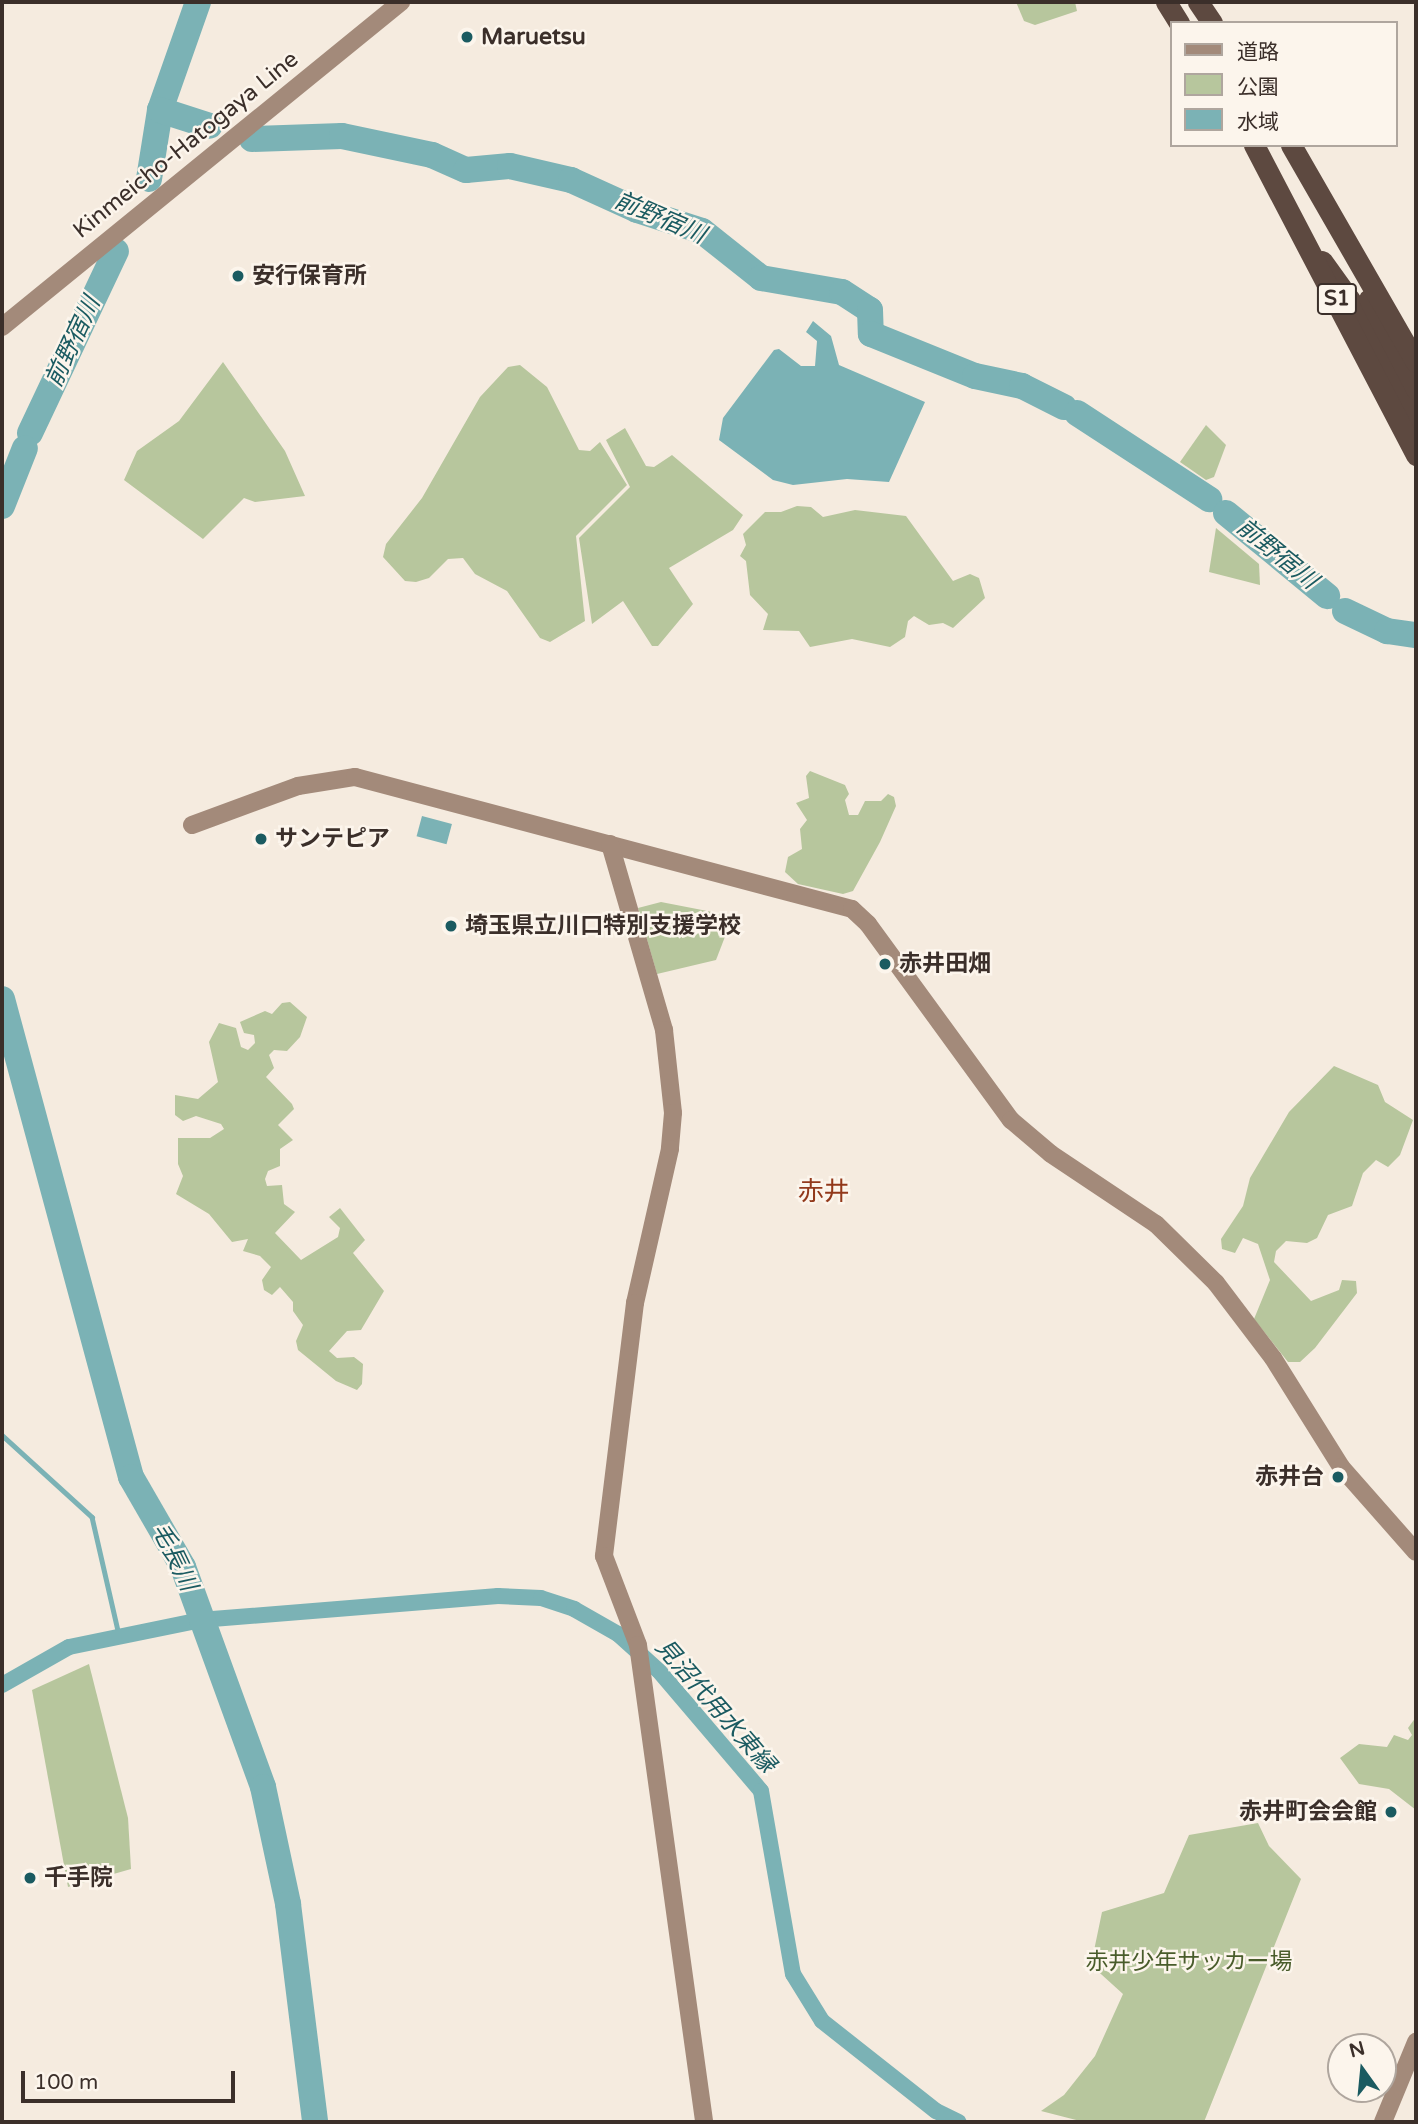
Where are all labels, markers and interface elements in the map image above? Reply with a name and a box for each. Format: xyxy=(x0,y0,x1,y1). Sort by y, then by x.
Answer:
legend xyxy=(1170,21,1397,147)
place label: Maruetsu xyxy=(481,23,586,51)
marker: Maruetsu xyxy=(459,29,475,45)
text: 道路 xyxy=(1237,40,1279,65)
street label: Kinmeicho-Hatogaya Line xyxy=(68,46,304,244)
text: 公園 xyxy=(1237,75,1279,100)
text: 水域 xyxy=(1237,110,1279,135)
water label: 前野宿川 xyxy=(610,186,710,250)
place label: 安行保育所 xyxy=(252,262,367,290)
marker: 安行保育所 xyxy=(230,268,246,284)
road number: S1 xyxy=(1316,282,1358,316)
water label: 前野宿川 xyxy=(40,292,106,392)
water label: 前野宿川 xyxy=(1231,513,1323,595)
place label: サンテピア xyxy=(275,825,390,853)
marker: サンテピア xyxy=(253,831,269,847)
place label: 埼玉県立川口特別支援学校 xyxy=(465,912,741,940)
marker: 埼玉県立川口特別支援学校 xyxy=(443,918,459,934)
place label: 赤井田畑 xyxy=(899,950,991,978)
marker: 赤井田畑 xyxy=(877,956,893,972)
district label: 赤井 xyxy=(798,1176,850,1208)
place label: 赤井台 xyxy=(1255,1463,1324,1491)
marker: 赤井台 xyxy=(1330,1469,1346,1485)
water label: 毛長川 xyxy=(145,1518,203,1596)
water label: 見沼代用水東縁 xyxy=(649,1633,781,1779)
place label: 赤井町会会館 xyxy=(1239,1798,1377,1826)
marker: 赤井町会会館 xyxy=(1383,1804,1399,1820)
place label: 千手院 xyxy=(44,1864,113,1892)
marker: 千手院 xyxy=(22,1870,38,1886)
park label: 赤井少年サッカー場 xyxy=(1086,1948,1292,1976)
north arrow xyxy=(1327,2033,1397,2103)
text: N xyxy=(1347,2037,1367,2062)
scale bar xyxy=(24,2058,238,2102)
text: 100 m xyxy=(34,2070,98,2095)

